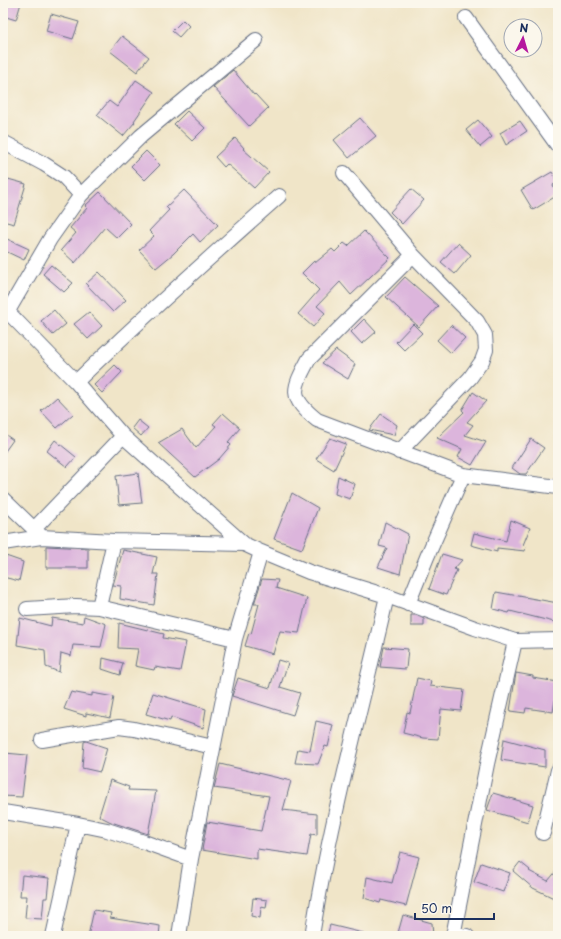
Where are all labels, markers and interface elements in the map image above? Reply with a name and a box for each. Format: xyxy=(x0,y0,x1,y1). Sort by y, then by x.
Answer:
north arrow xyxy=(503,18,543,58)
text: N xyxy=(519,19,529,36)
scale bar xyxy=(415,895,494,921)
text: 50 m xyxy=(421,899,452,917)

